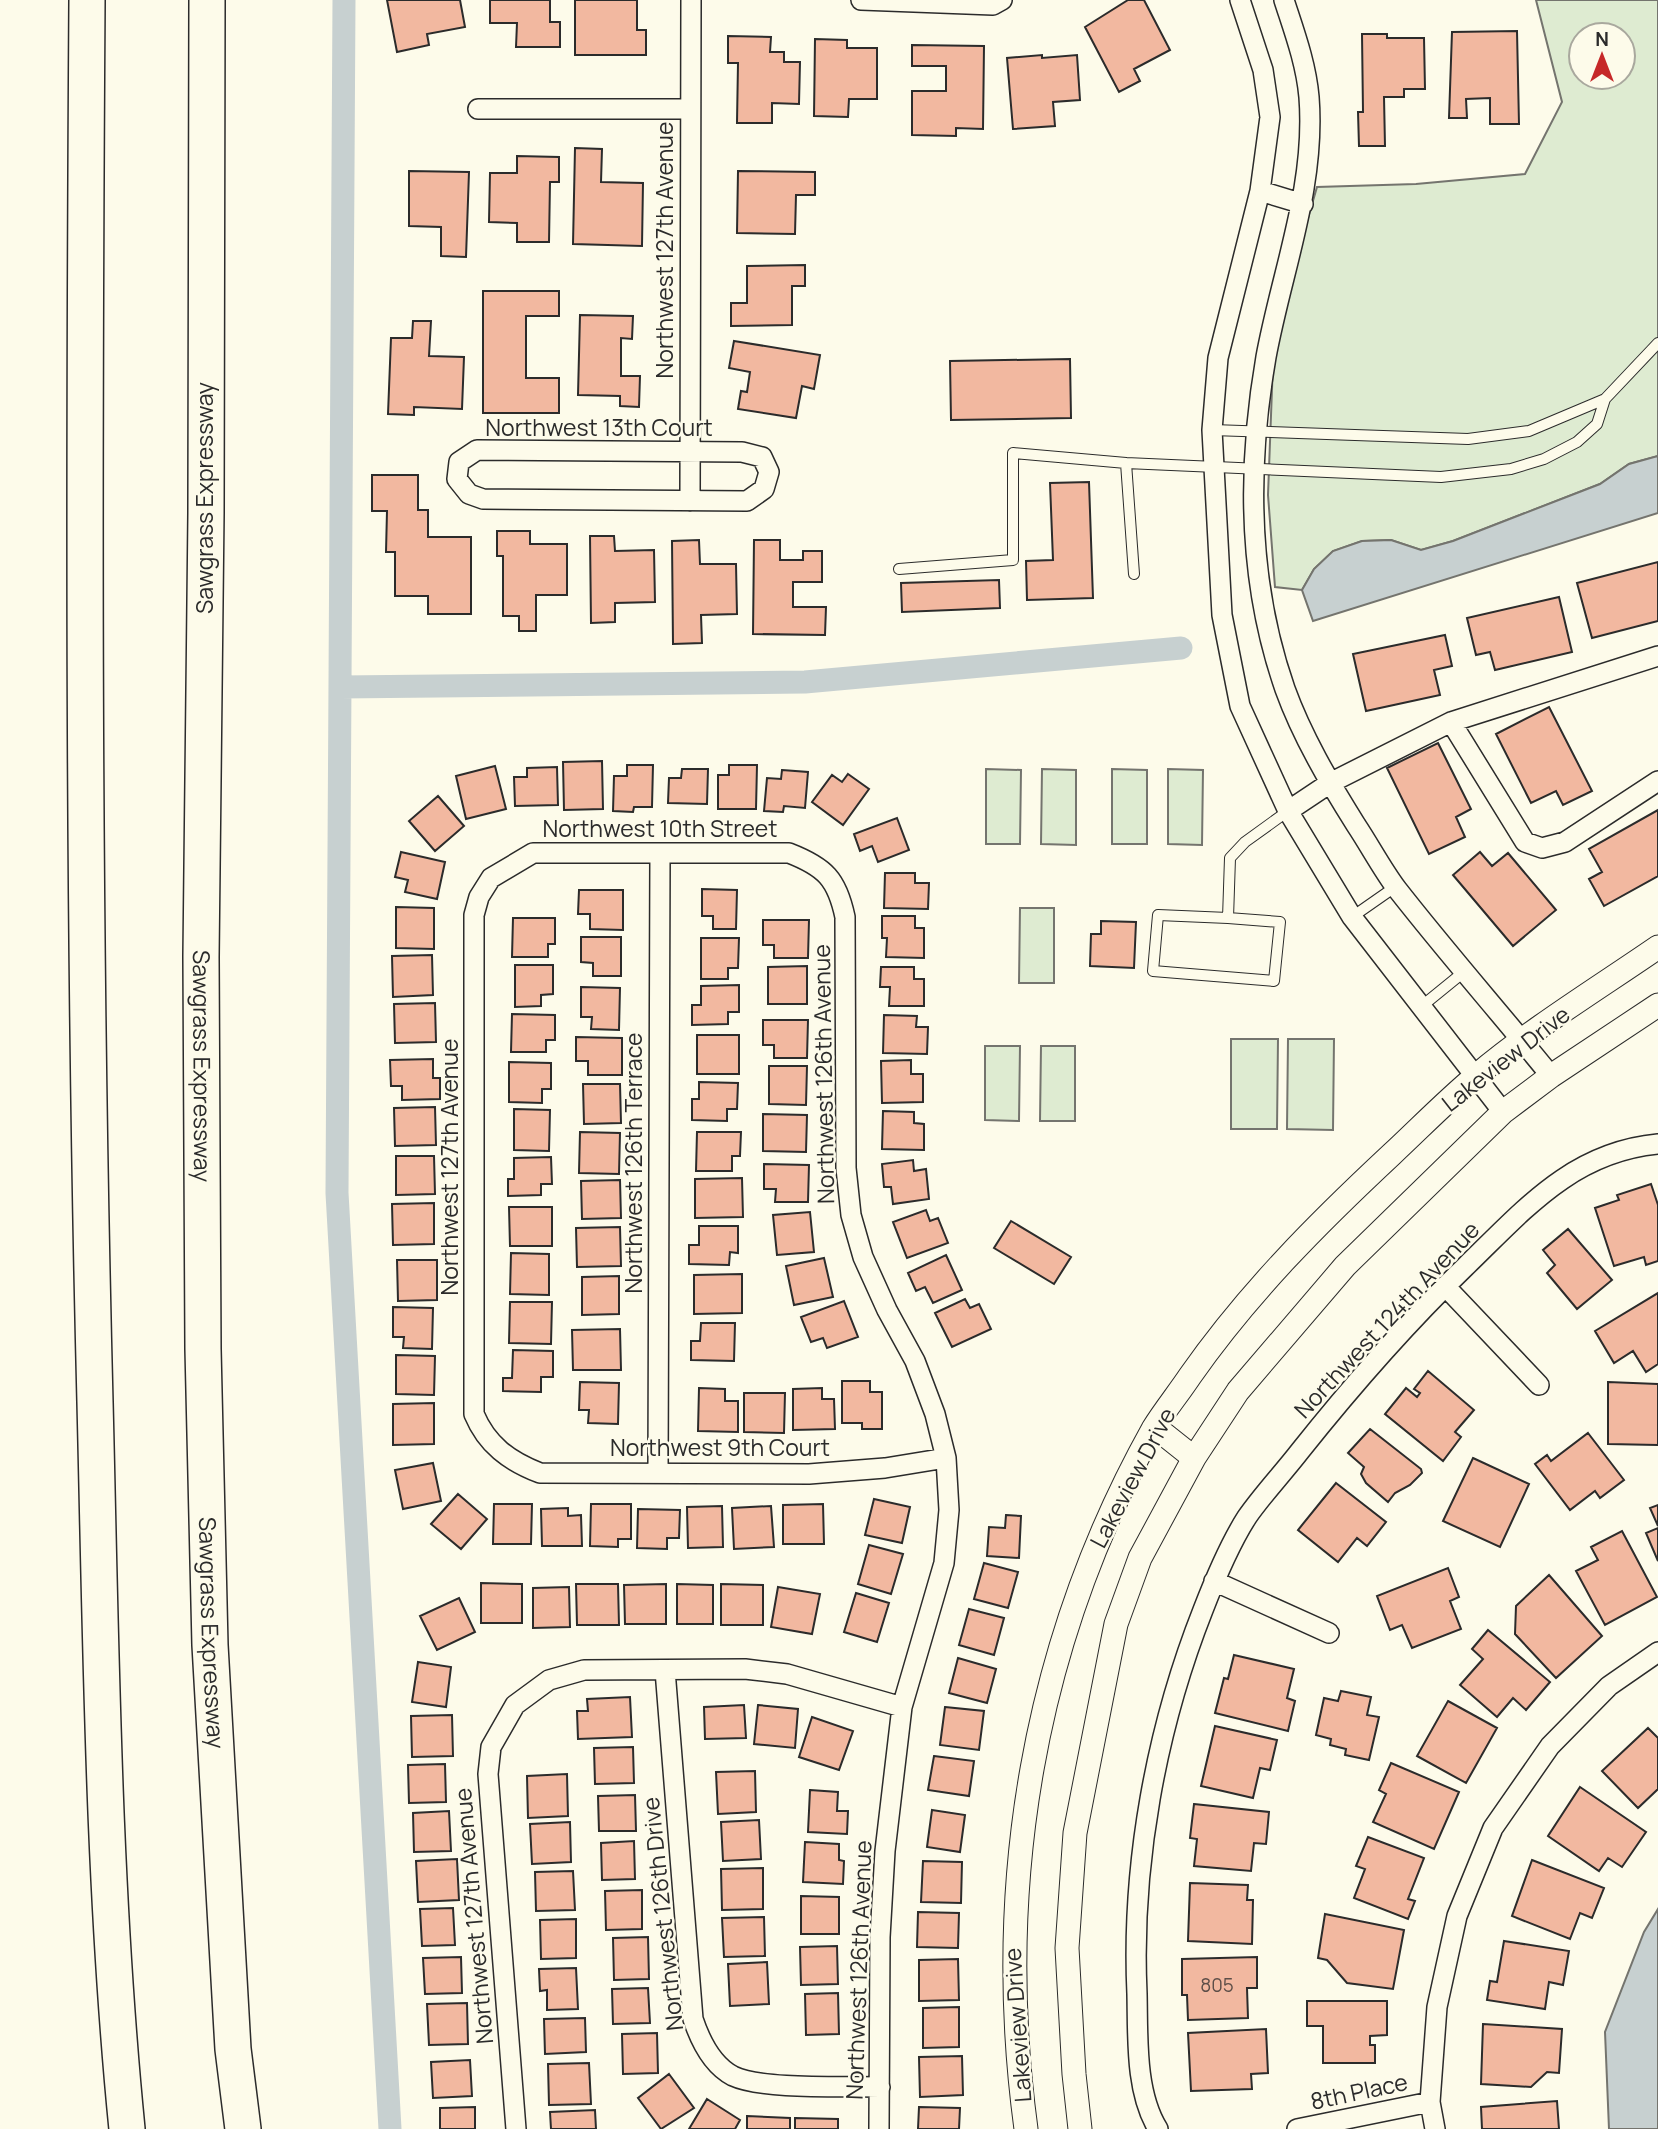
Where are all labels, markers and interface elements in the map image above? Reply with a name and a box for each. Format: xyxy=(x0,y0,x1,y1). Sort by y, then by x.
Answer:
north arrow xyxy=(1567,21,1637,91)
text: N xyxy=(1595,26,1609,52)
street label: Northwest 127th Avenue xyxy=(648,122,680,378)
street label: Sawgrass Expressway xyxy=(188,382,220,614)
street label: Northwest 13th Court xyxy=(485,411,713,443)
street label: Northwest 10th Street xyxy=(542,812,778,844)
street label: Northwest 126th Avenue xyxy=(805,944,841,1204)
street label: Sawgrass Expressway xyxy=(186,950,219,1182)
street label: Lakeview Drive xyxy=(1435,998,1576,1118)
street label: Northwest 126th Terrace xyxy=(617,1033,649,1293)
street label: Northwest 127th Avenue xyxy=(433,1039,465,1295)
street label: Northwest 124th Avenue xyxy=(1286,1214,1486,1425)
street label: Lakeview Drive xyxy=(1082,1402,1183,1553)
street label: Northwest 9th Court xyxy=(610,1431,830,1463)
street label: Sawgrass Expressway xyxy=(192,1517,233,1750)
street label: Northwest 127th Avenue xyxy=(446,1787,500,2045)
street label: Northwest 126th Drive xyxy=(634,1796,690,2032)
street label: Northwest 126th Avenue xyxy=(837,1840,879,2100)
street label: Lakeview Drive xyxy=(996,1947,1038,2103)
house number: 805 xyxy=(1200,1972,1234,1998)
street label: 8th Place xyxy=(1307,2065,1410,2117)

